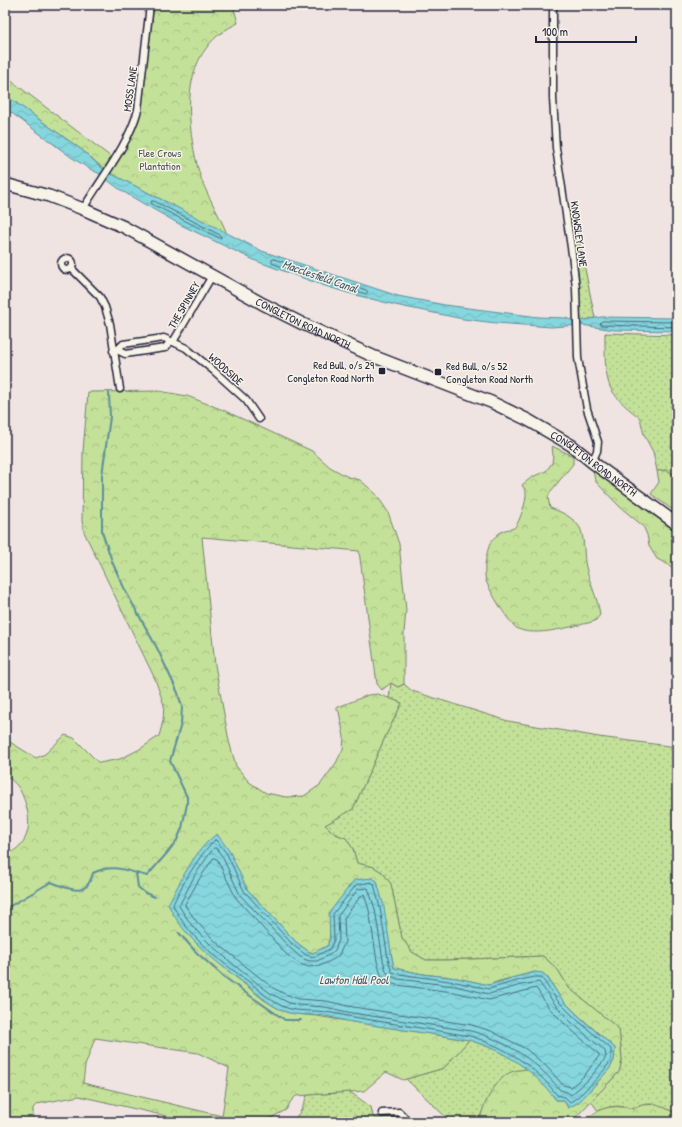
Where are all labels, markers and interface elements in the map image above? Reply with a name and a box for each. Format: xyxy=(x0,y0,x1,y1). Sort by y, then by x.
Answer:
scale bar xyxy=(536,18,636,44)
text: 100 m xyxy=(542,23,568,40)
street label: MOSS LANE xyxy=(120,65,140,112)
park label: Flee Crows Plantation xyxy=(138,146,181,173)
street label: KNOWSLEY LANE xyxy=(567,200,591,268)
water label: Macclesfield Canal xyxy=(280,255,361,297)
street label: THE SPINNEY xyxy=(165,279,203,331)
street label: CONGLETON ROAD NORTH xyxy=(253,294,353,352)
street label: WOODSIDE xyxy=(206,350,246,388)
place label: Red Bull, o/s 29 Congleton Road North xyxy=(287,358,374,385)
place label: Red Bull, o/s 52 Congleton Road North xyxy=(446,359,533,386)
marker: Red Bull, o/s 29 Congleton Road North xyxy=(377,366,387,376)
marker: Red Bull, o/s 52 Congleton Road North xyxy=(433,367,443,377)
street label: CONGLETON ROAD NORTH xyxy=(548,428,640,499)
water label: Lawton Hall Pool xyxy=(320,971,389,988)

